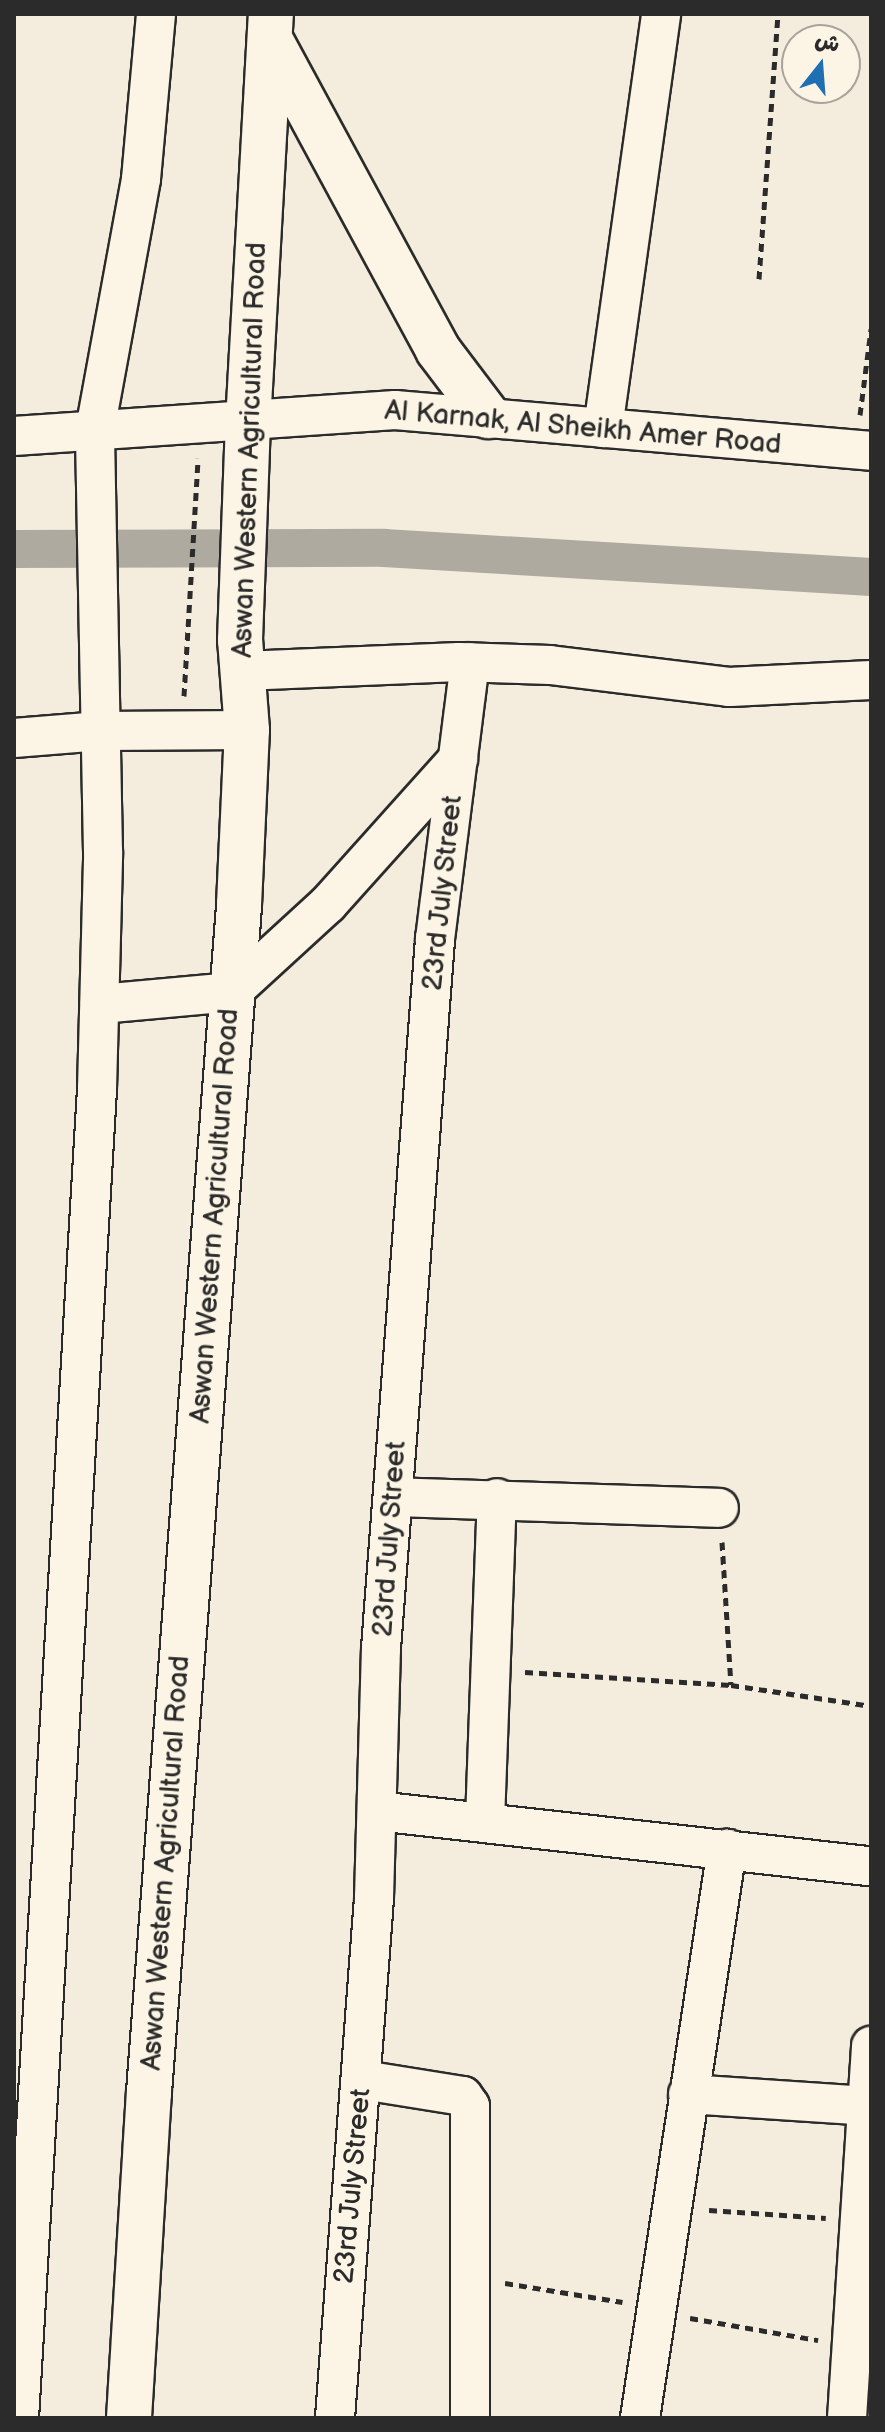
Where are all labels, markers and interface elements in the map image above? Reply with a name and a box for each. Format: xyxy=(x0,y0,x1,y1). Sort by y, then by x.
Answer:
north arrow xyxy=(781,24,861,104)
text: ش xyxy=(812,26,843,59)
street label: Aswan Western Agricultural Road xyxy=(226,241,274,659)
street label: Al Karnak, Al Sheikh Amer Road xyxy=(383,394,783,462)
street label: 23rd July Street xyxy=(416,792,470,994)
street label: Aswan Western Agricultural Road xyxy=(184,1007,246,1425)
street label: 23rd July Street xyxy=(366,1438,414,1640)
street label: Aswan Western Agricultural Road xyxy=(135,1654,197,2072)
street label: 23rd July Street xyxy=(328,2085,378,2287)

